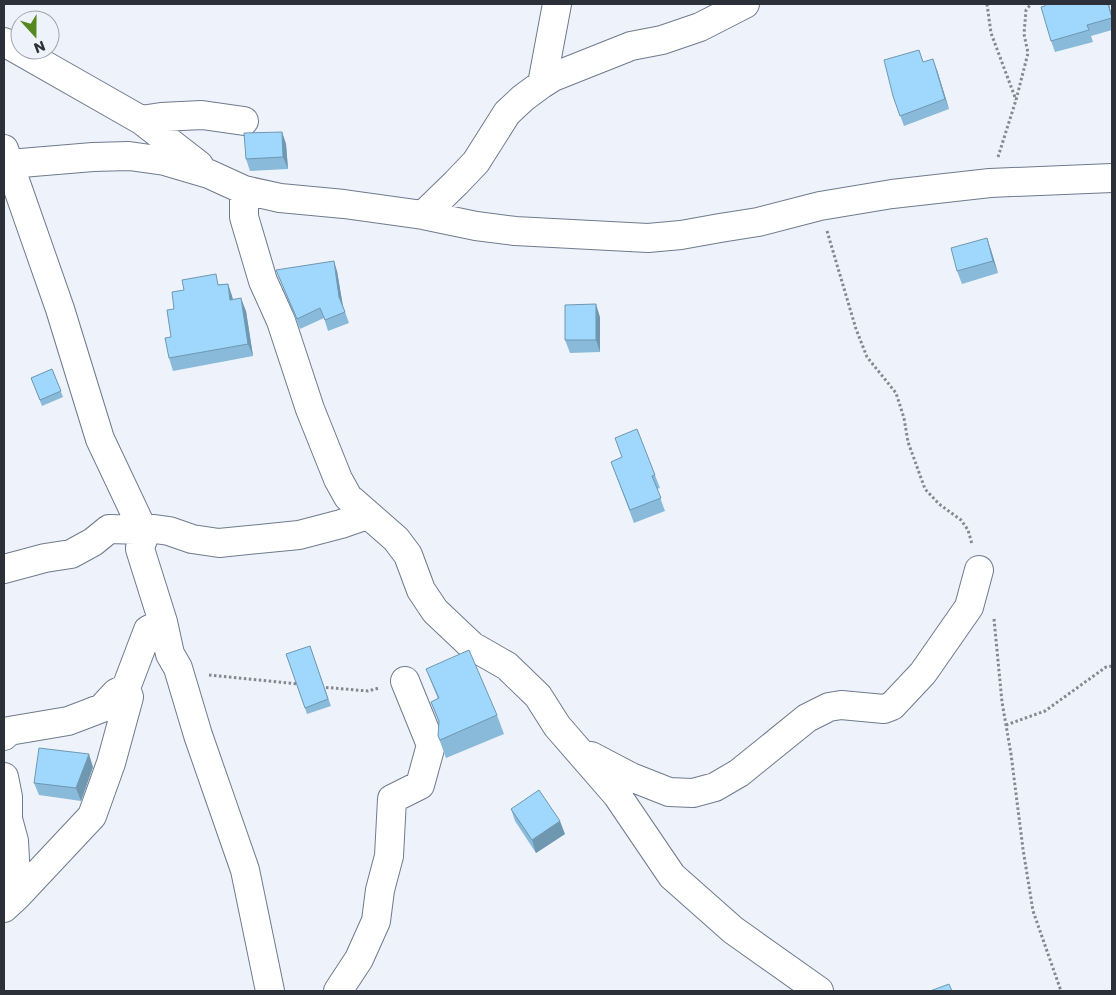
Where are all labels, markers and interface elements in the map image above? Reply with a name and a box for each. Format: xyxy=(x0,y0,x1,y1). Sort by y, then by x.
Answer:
north arrow xyxy=(10,10,60,60)
text: N xyxy=(31,36,48,58)

